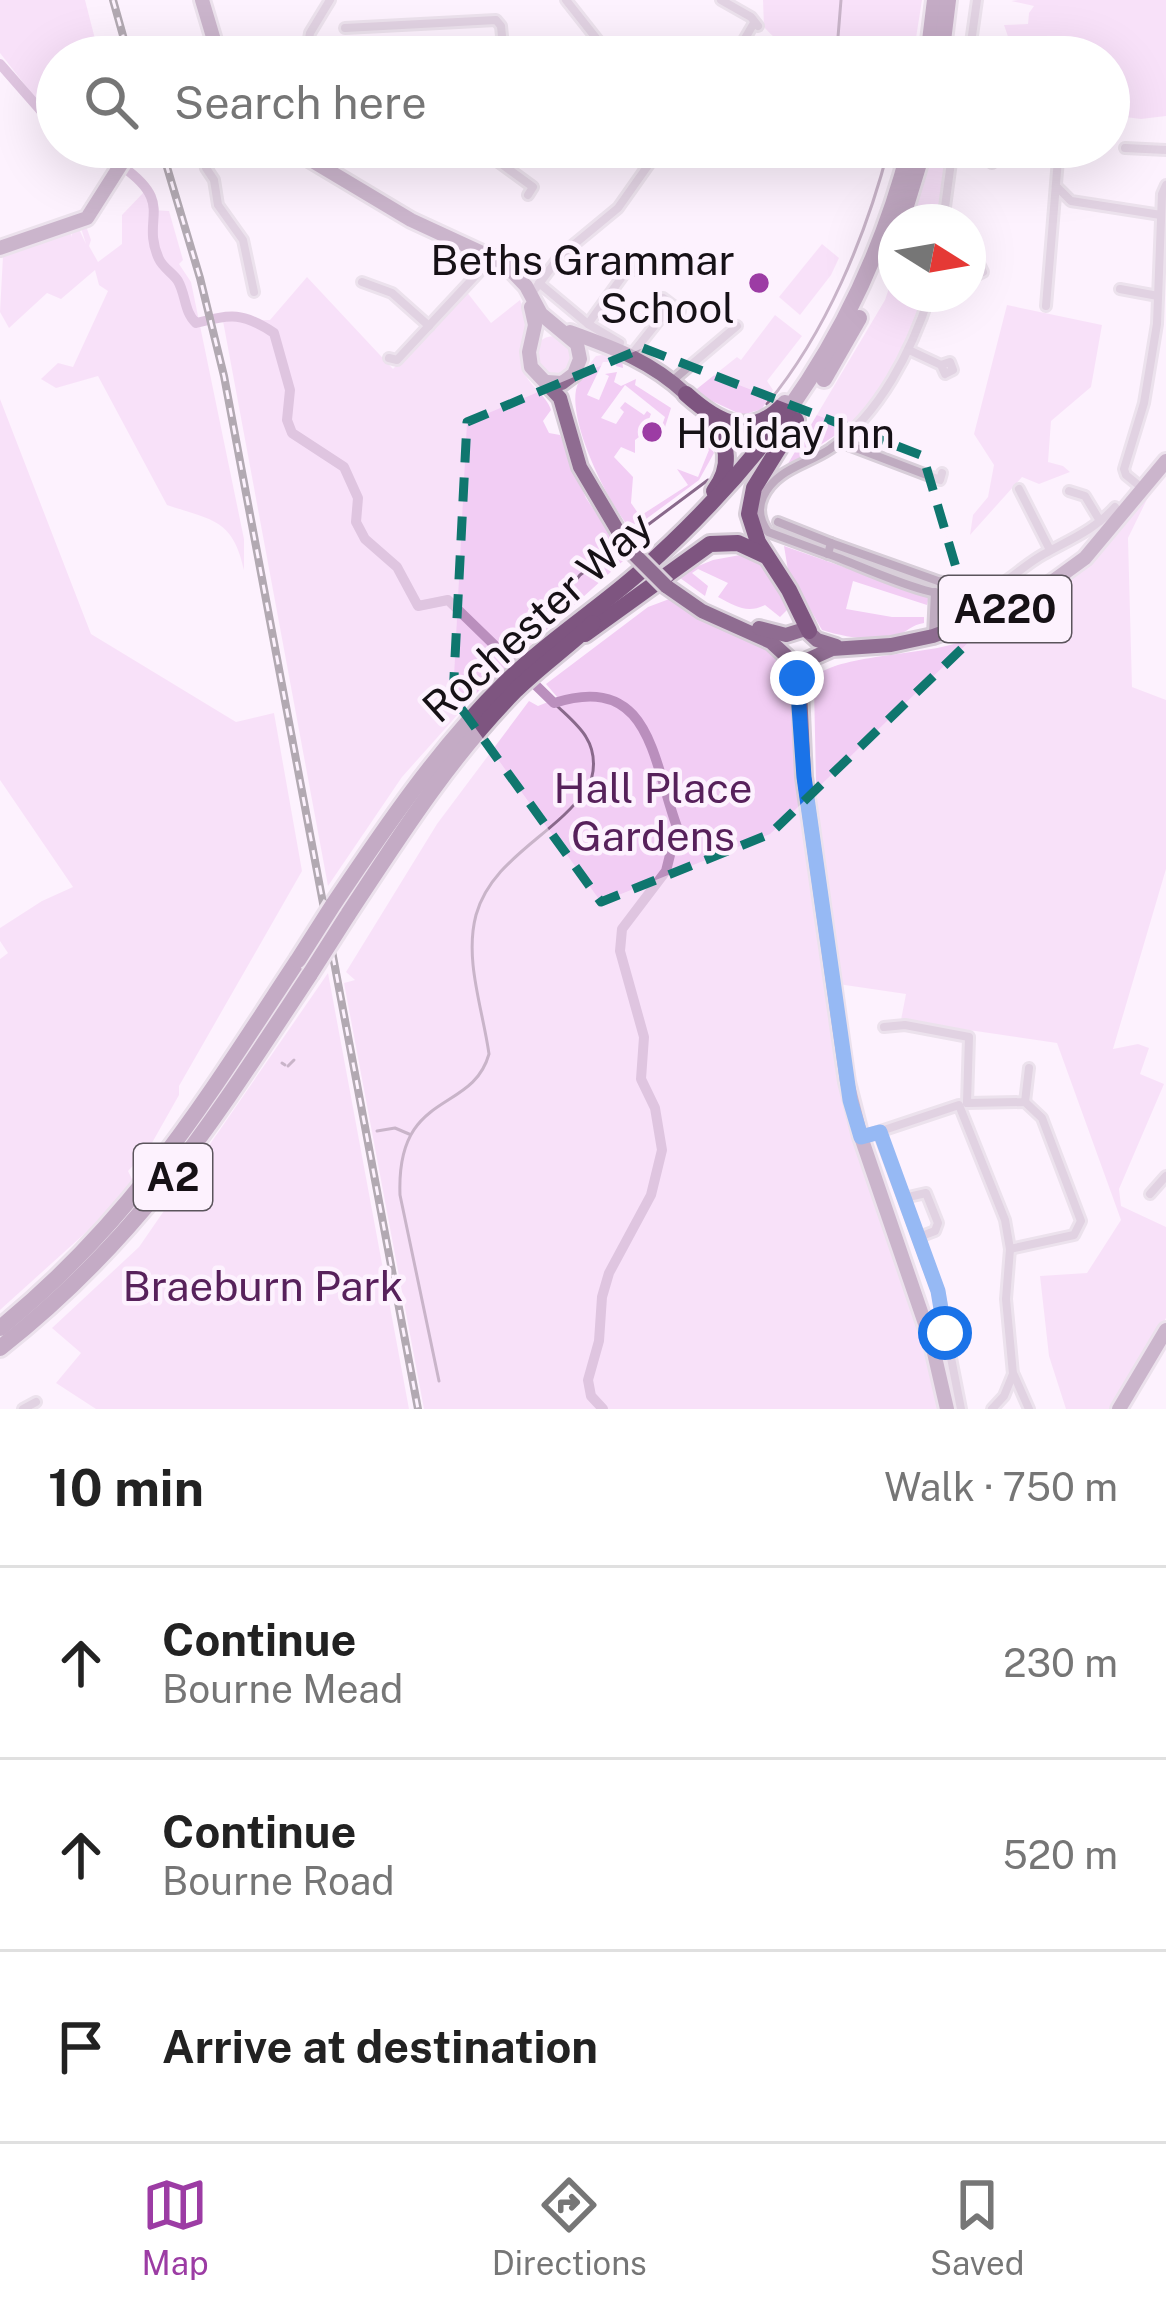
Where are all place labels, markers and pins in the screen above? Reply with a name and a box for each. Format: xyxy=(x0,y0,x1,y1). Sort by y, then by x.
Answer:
place label: Beths Grammar School xyxy=(430,235,735,332)
marker: Beths Grammar School xyxy=(746,270,772,296)
place label: Holiday Inn xyxy=(676,408,895,457)
marker: Holiday Inn xyxy=(639,419,665,445)

